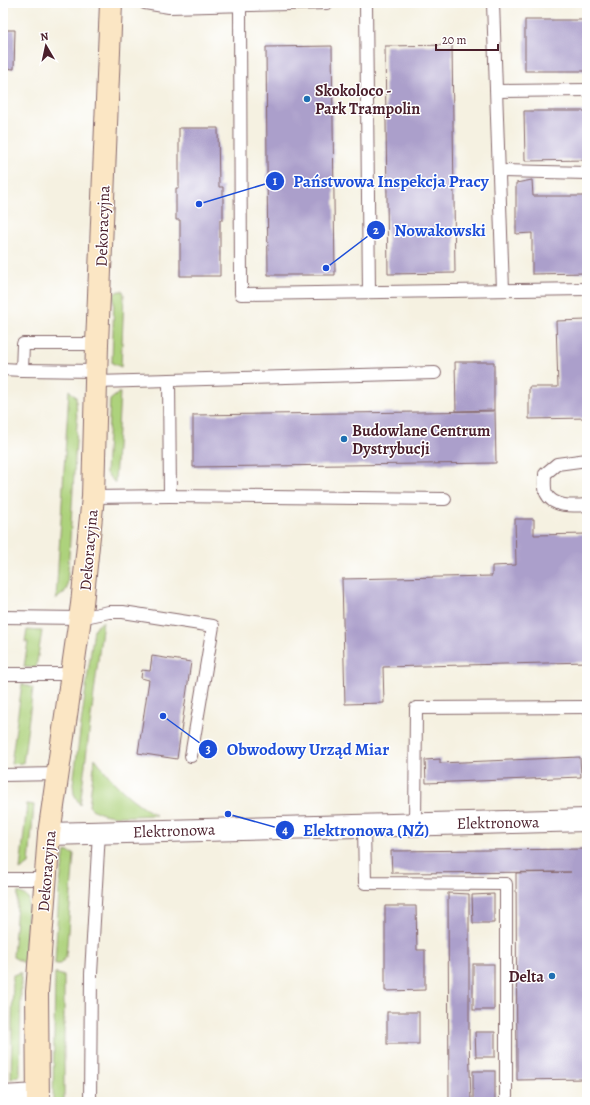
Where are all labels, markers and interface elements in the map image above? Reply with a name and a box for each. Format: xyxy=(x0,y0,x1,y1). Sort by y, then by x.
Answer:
north arrow xyxy=(26,26,66,66)
scale bar xyxy=(436,26,498,52)
text: N xyxy=(39,29,50,45)
text: 20 m xyxy=(442,32,466,48)
place label: Skokoloco - Park Trampolin xyxy=(315,80,420,120)
marker: Skokoloco - Park Trampolin xyxy=(302,94,312,104)
callout: Państwowa Inspekcja Pracy xyxy=(265,166,497,195)
text: Państwowa Inspekcja Pracy xyxy=(293,170,490,193)
text: 1 xyxy=(273,173,278,189)
street label: Dekoracyjna xyxy=(91,184,115,267)
callout: Nowakowski xyxy=(366,215,493,244)
text: Nowakowski xyxy=(394,219,486,242)
text: 2 xyxy=(373,222,379,238)
place label: Budowlane Centrum Dystrybucji xyxy=(352,420,491,460)
marker: Budowlane Centrum Dystrybucji xyxy=(339,434,349,444)
street label: Dekoracyjna xyxy=(74,508,104,592)
callout: Obwodowy Urząd Miar xyxy=(198,734,397,763)
text: Obwodowy Urząd Miar xyxy=(227,738,389,761)
text: 3 xyxy=(205,741,211,757)
street label: Elektronowa xyxy=(457,811,540,835)
callout: Elektronowa (NŻ) xyxy=(275,815,437,844)
street label: Elektronowa xyxy=(132,819,216,843)
text: Elektronowa (NŻ) xyxy=(303,819,429,842)
text: 4 xyxy=(282,822,288,838)
street label: Dekoracyjna xyxy=(32,829,62,913)
place label: Delta xyxy=(508,966,544,988)
marker: Delta xyxy=(547,971,557,981)

